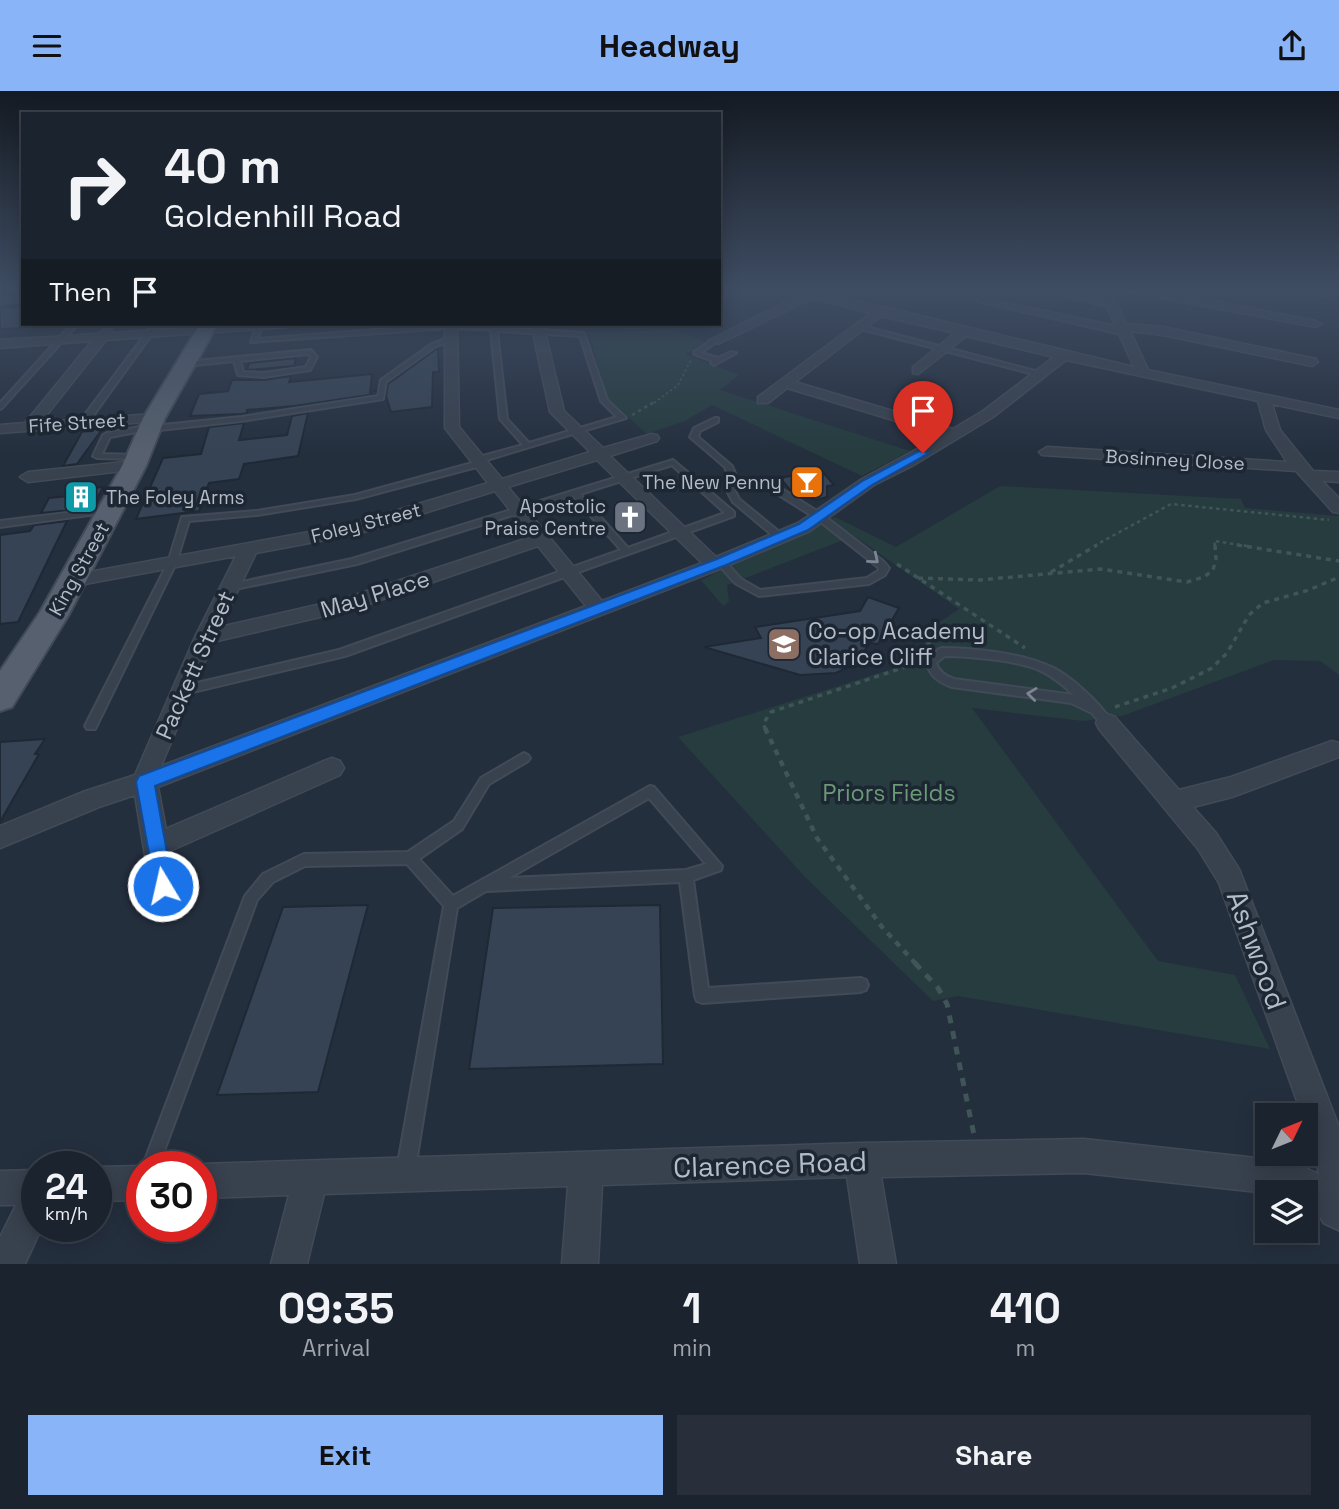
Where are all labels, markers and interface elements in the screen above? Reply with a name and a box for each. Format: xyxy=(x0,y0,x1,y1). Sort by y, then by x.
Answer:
text: Headway xyxy=(599,26,740,66)
icon: menu xyxy=(28,27,66,65)
icon: share xyxy=(1273,27,1311,65)
text: 40 m xyxy=(164,135,281,197)
icon: right xyxy=(49,140,140,231)
text: Goldenhill Road xyxy=(164,196,402,236)
icon: arrive xyxy=(126,273,164,311)
text: Then xyxy=(49,275,112,309)
pin xyxy=(893,381,953,453)
icon: arrive xyxy=(904,392,942,430)
street label: Fife Street xyxy=(28,407,126,439)
street label: Bosinney Close xyxy=(1104,444,1246,476)
bar icon: The New Penny xyxy=(788,463,826,501)
place label: The New Penny xyxy=(642,470,782,495)
building icon: The Foley Arms xyxy=(62,478,100,516)
place label: The Foley Arms xyxy=(106,485,244,510)
place label: Apostolic Praise Centre xyxy=(484,494,606,541)
street label: Foley Street xyxy=(308,497,424,549)
church icon: Apostolic Praise Centre xyxy=(611,498,649,536)
street label: King Street xyxy=(43,518,115,620)
one-way arrow xyxy=(865,551,878,563)
street label: May Place xyxy=(317,563,433,625)
street label: Packett Street xyxy=(149,586,241,744)
place label: Co-op Academy Clarice Cliff xyxy=(808,616,985,672)
school or university icon: Co-op Academy Clarice Cliff xyxy=(765,625,803,663)
one-way arrow xyxy=(1026,686,1038,701)
park label: Priors Fields xyxy=(822,778,956,808)
position arrow xyxy=(126,849,200,923)
street label: Ashwood xyxy=(1219,885,1295,1015)
north arrow xyxy=(1255,1103,1318,1165)
map controls xyxy=(1255,1103,1318,1243)
street label: Clarence Road xyxy=(672,1143,868,1185)
speed limit sign: 30 xyxy=(126,1151,217,1242)
text: 24 xyxy=(45,1165,88,1209)
button: layers xyxy=(1255,1180,1318,1243)
text: km/h xyxy=(45,1202,88,1225)
text: 09:35 xyxy=(278,1282,394,1335)
text: 1 xyxy=(683,1282,702,1335)
text: 410 xyxy=(990,1282,1061,1335)
text: Arrival xyxy=(302,1333,370,1363)
text: min xyxy=(672,1333,712,1363)
text: m xyxy=(1015,1333,1035,1363)
button: Exit xyxy=(28,1415,663,1495)
button: Share xyxy=(677,1415,1311,1495)

